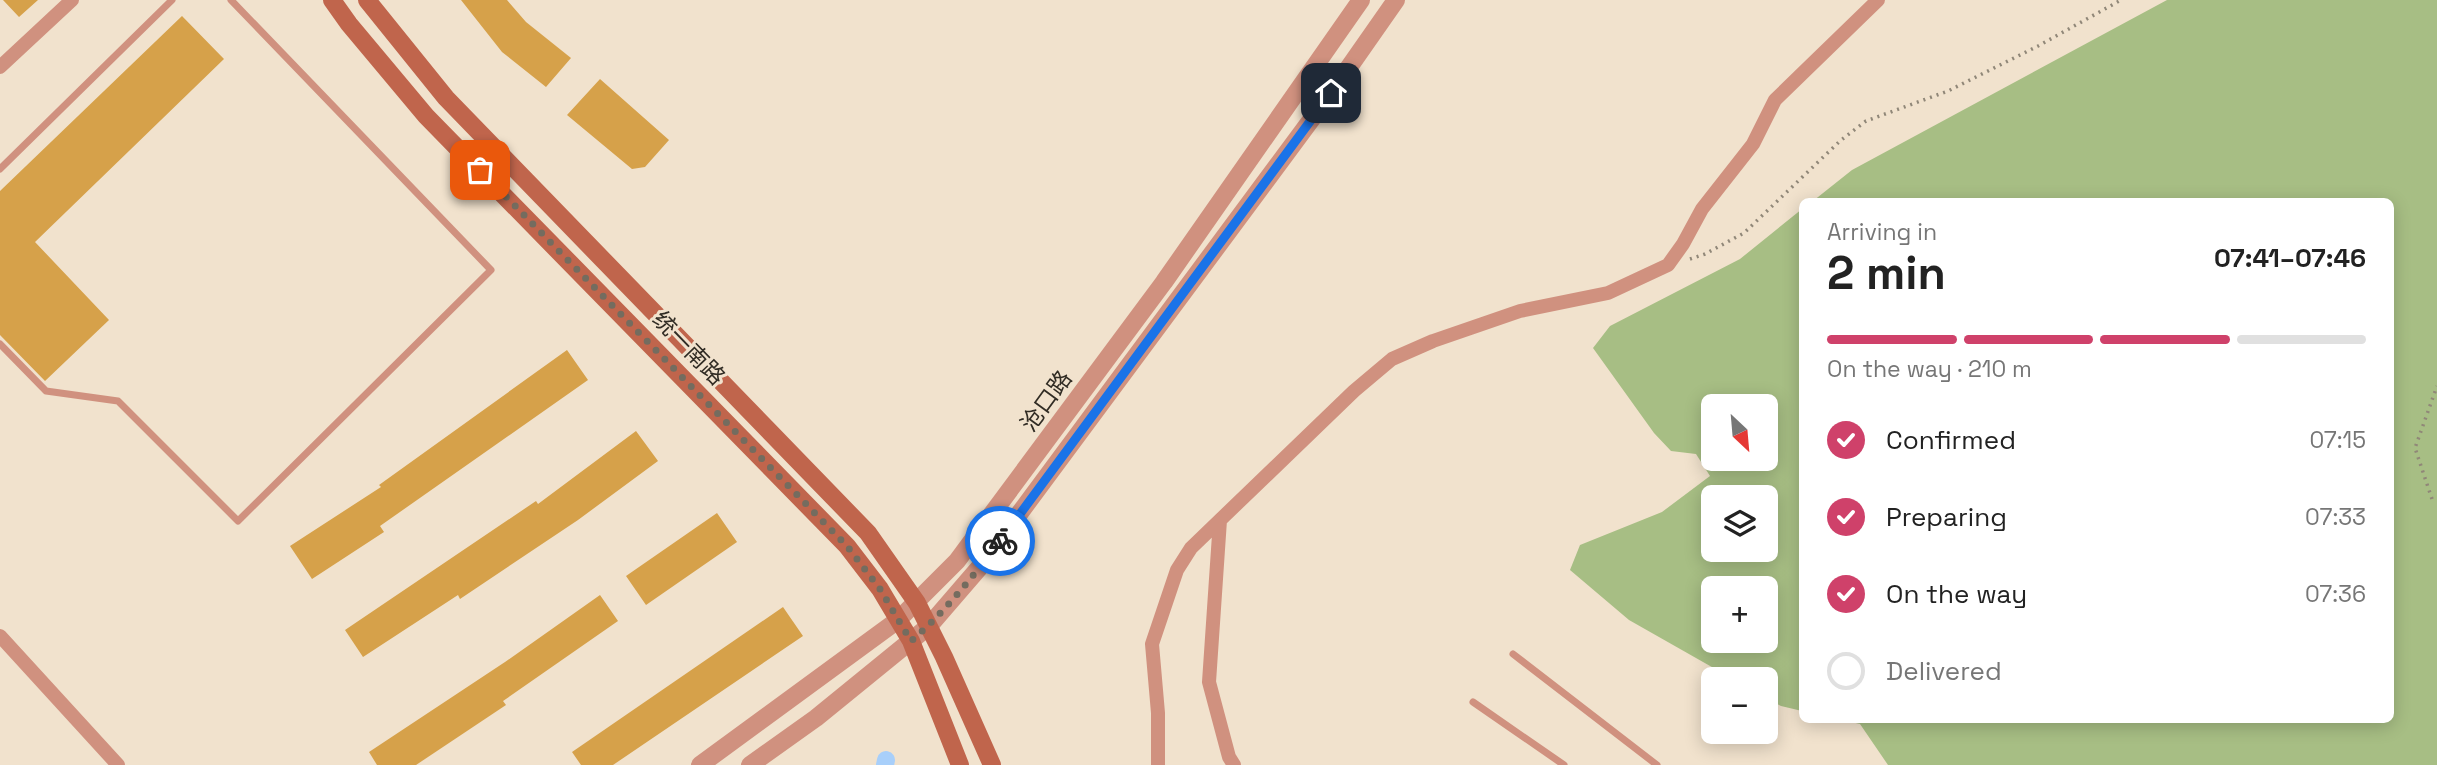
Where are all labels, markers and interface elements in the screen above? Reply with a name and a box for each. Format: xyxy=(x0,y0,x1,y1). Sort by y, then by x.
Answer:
pin xyxy=(1301,63,1361,123)
icon: home xyxy=(1312,74,1350,112)
pin xyxy=(450,140,510,200)
icon: bag xyxy=(461,151,499,189)
text: Arriving in xyxy=(1827,217,1937,247)
text: 07:41–07:46 xyxy=(2214,241,2366,275)
text: 2 min xyxy=(1827,244,1946,302)
street label: 统一南路 xyxy=(646,304,732,392)
text: On the way · 210 m xyxy=(1827,354,2032,384)
street label: 沧口路 xyxy=(1014,364,1078,438)
north arrow xyxy=(1701,394,1778,471)
map controls xyxy=(1701,394,1778,744)
icon: check xyxy=(1827,421,1865,459)
text: Confirmed xyxy=(1886,423,2016,457)
text: 07:15 xyxy=(2309,425,2366,455)
button: layers xyxy=(1701,485,1778,562)
icon: check xyxy=(1827,498,1865,536)
text: Preparing xyxy=(1886,500,2007,534)
text: 07:33 xyxy=(2305,502,2366,532)
courier xyxy=(965,506,1035,576)
icon: bike xyxy=(981,522,1019,560)
icon: check xyxy=(1827,575,1865,613)
button: + xyxy=(1701,576,1778,653)
text: On the way xyxy=(1886,577,2027,611)
text: 07:36 xyxy=(2305,579,2366,609)
text: Delivered xyxy=(1886,654,2002,688)
button: − xyxy=(1701,667,1778,744)

